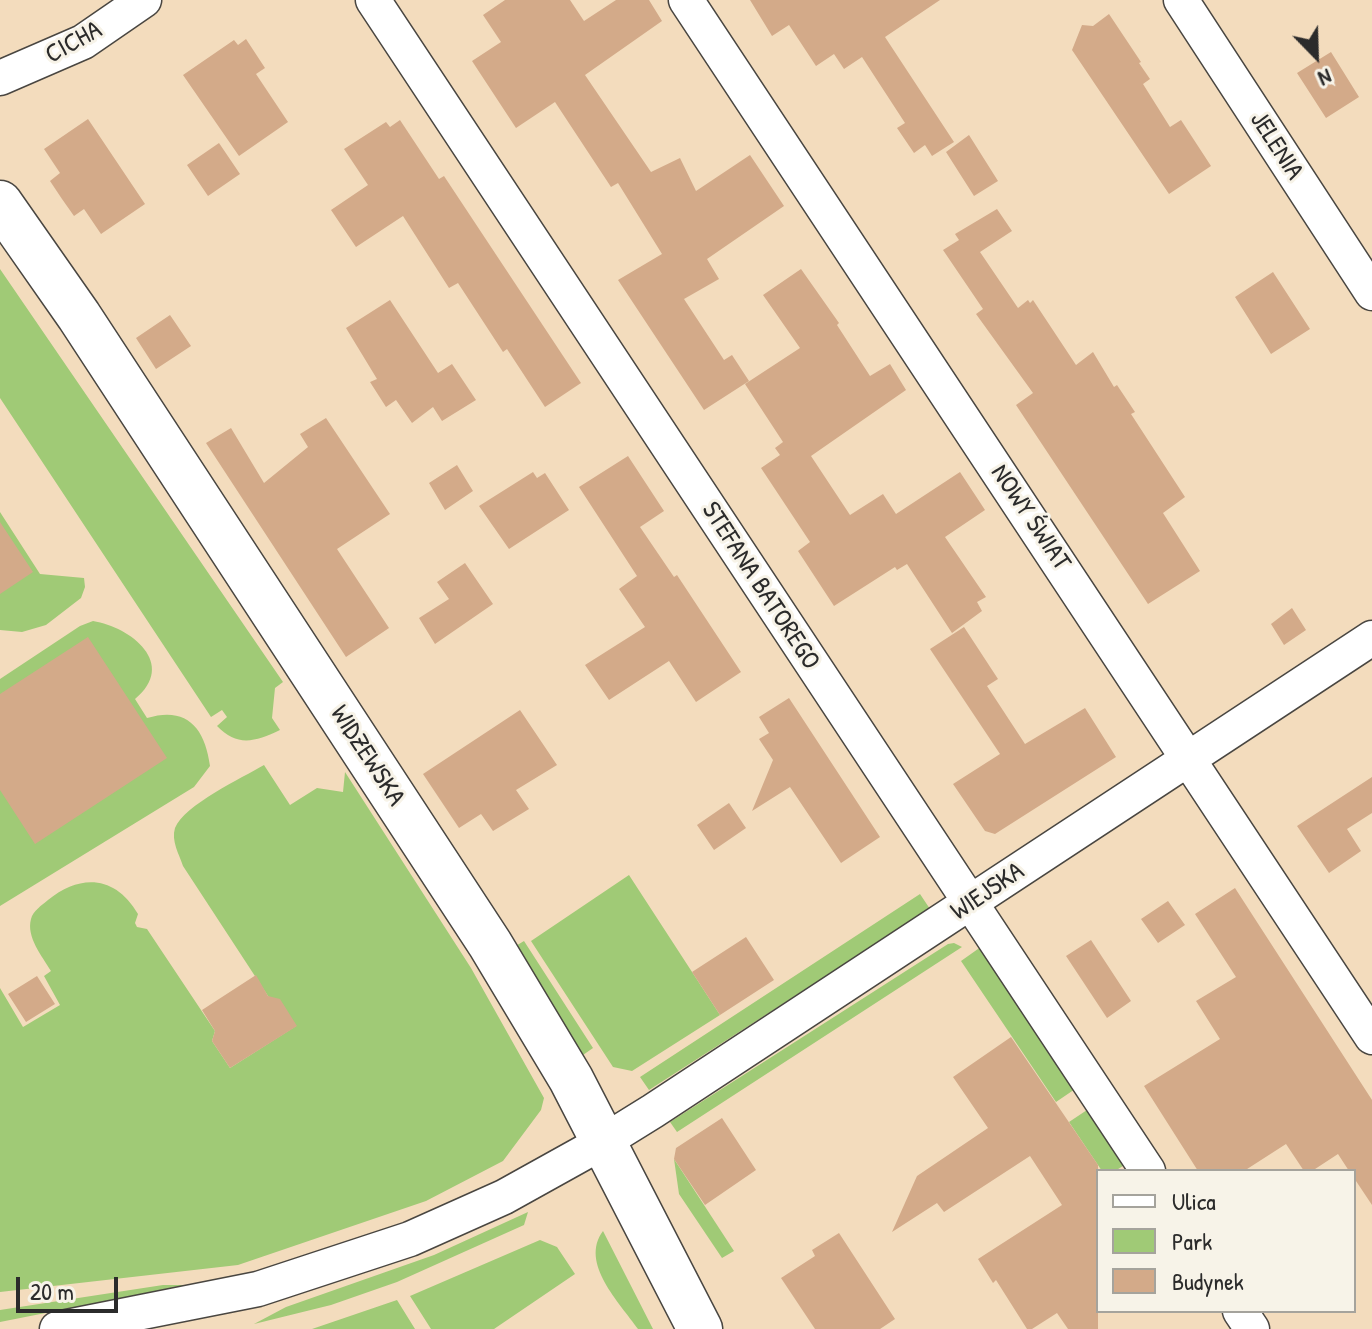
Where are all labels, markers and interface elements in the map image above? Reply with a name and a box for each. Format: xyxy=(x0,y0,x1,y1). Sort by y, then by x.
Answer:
street label: CICHA xyxy=(40,15,108,71)
north arrow xyxy=(1276,16,1356,96)
text: N xyxy=(1314,62,1337,94)
street label: JELENIA xyxy=(1243,106,1309,186)
street label: NOWY ŚWIAT xyxy=(983,459,1077,577)
street label: STEFANA BATOREGO xyxy=(694,496,826,676)
street label: WIDZEWSKA xyxy=(323,700,411,812)
street label: WIEJSKA xyxy=(946,856,1030,928)
legend xyxy=(1096,1169,1356,1313)
text: Ulica xyxy=(1172,1185,1216,1217)
text: Park xyxy=(1172,1225,1212,1257)
scale bar xyxy=(20,1261,122,1311)
text: Budynek xyxy=(1172,1265,1244,1297)
text: 20 m xyxy=(30,1275,74,1307)

